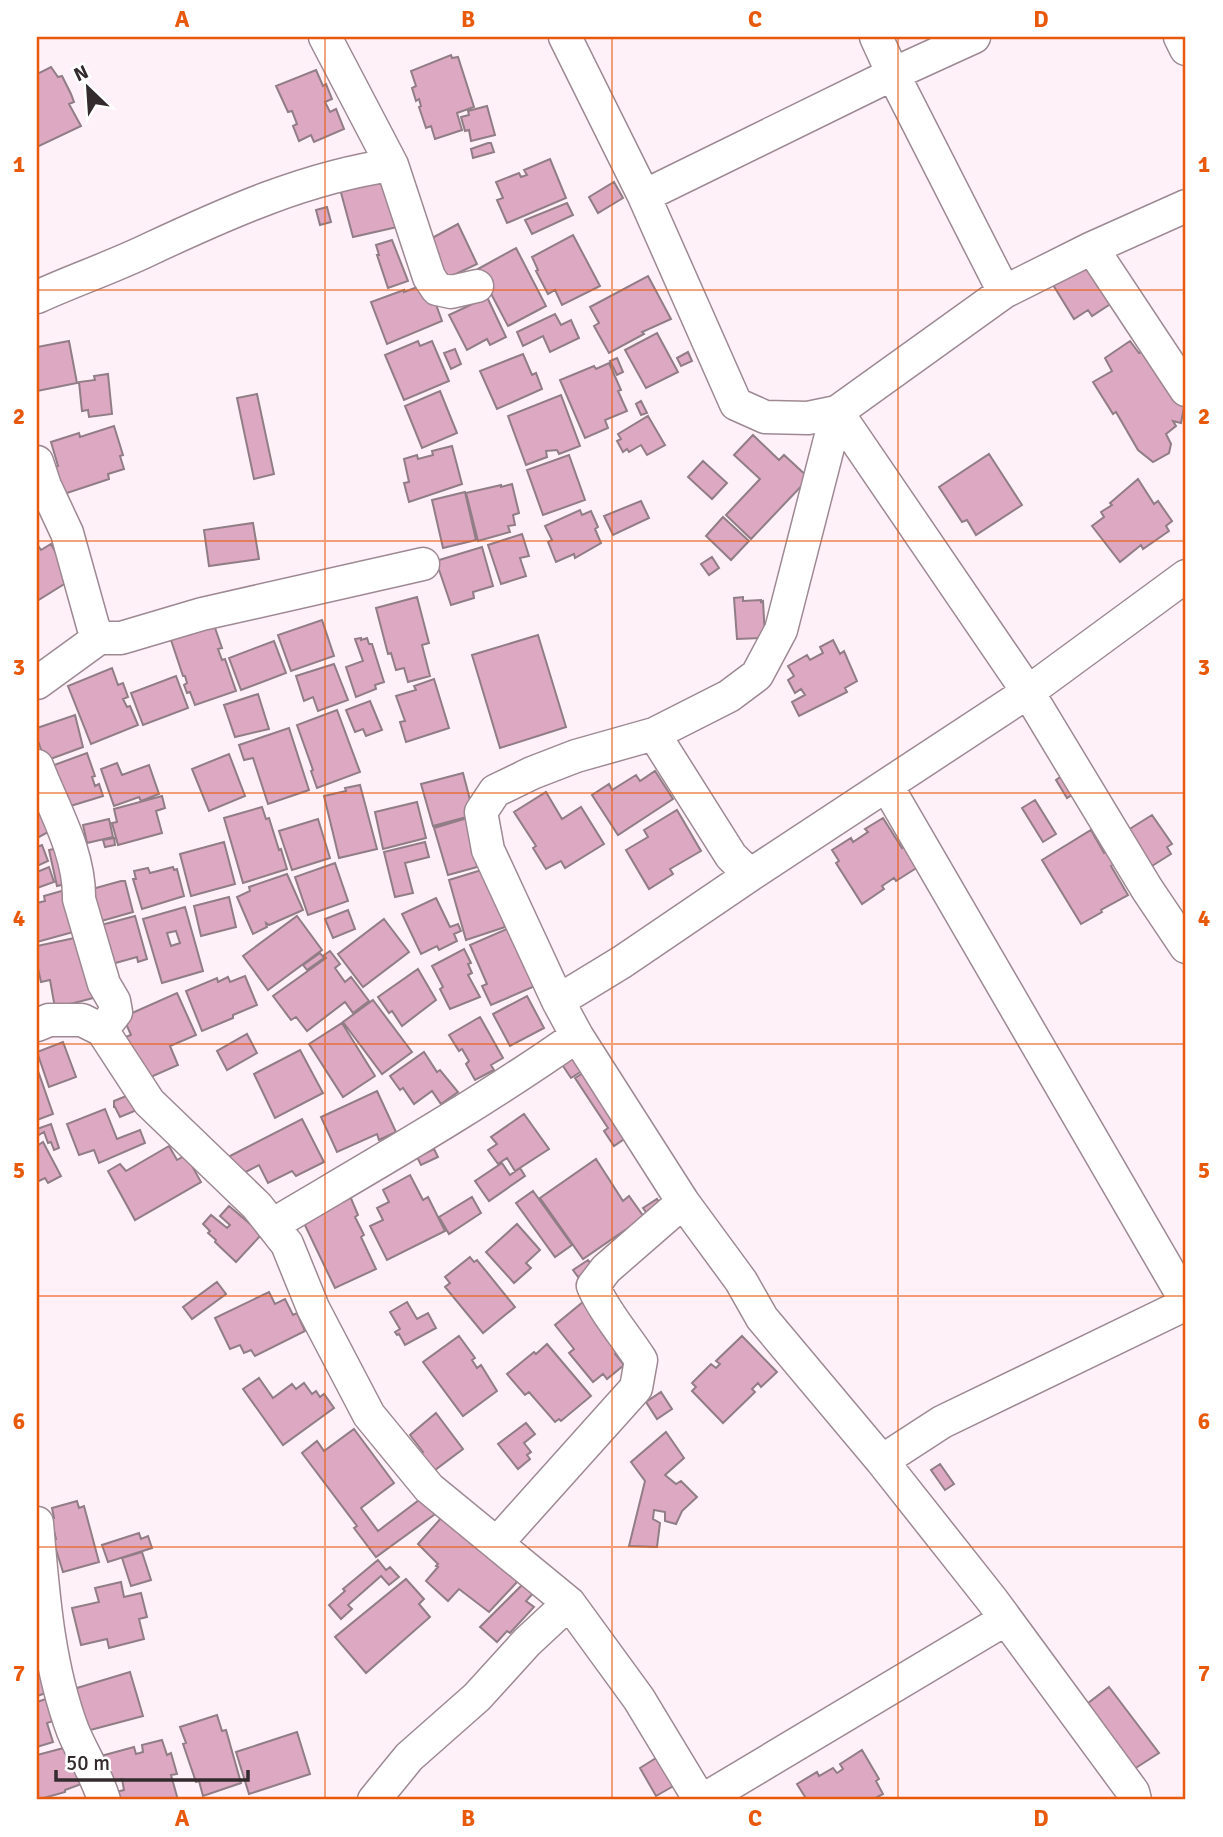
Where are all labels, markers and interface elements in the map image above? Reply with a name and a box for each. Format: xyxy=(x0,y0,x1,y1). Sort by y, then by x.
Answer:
text: A xyxy=(175,5,190,34)
text: B xyxy=(461,5,475,34)
text: C xyxy=(748,5,762,34)
text: D xyxy=(1033,5,1049,34)
north arrow xyxy=(52,52,122,122)
text: N xyxy=(70,60,92,87)
text: 1 xyxy=(13,150,25,179)
text: 1 xyxy=(1198,150,1210,179)
text: 2 xyxy=(13,402,25,431)
text: 2 xyxy=(1198,402,1210,431)
text: 3 xyxy=(13,653,25,682)
text: 3 xyxy=(1198,653,1210,682)
text: 4 xyxy=(13,904,25,933)
text: 4 xyxy=(1198,904,1210,933)
text: 5 xyxy=(13,1156,25,1185)
text: 5 xyxy=(1198,1156,1210,1185)
text: 6 xyxy=(13,1407,25,1436)
text: 6 xyxy=(1198,1407,1210,1436)
text: 7 xyxy=(13,1659,25,1688)
text: 7 xyxy=(1198,1659,1210,1688)
scale bar xyxy=(56,1739,248,1783)
text: 50 m xyxy=(66,1750,110,1776)
text: A xyxy=(175,1804,190,1833)
text: B xyxy=(461,1804,475,1833)
text: C xyxy=(748,1804,762,1833)
text: D xyxy=(1033,1804,1049,1833)

